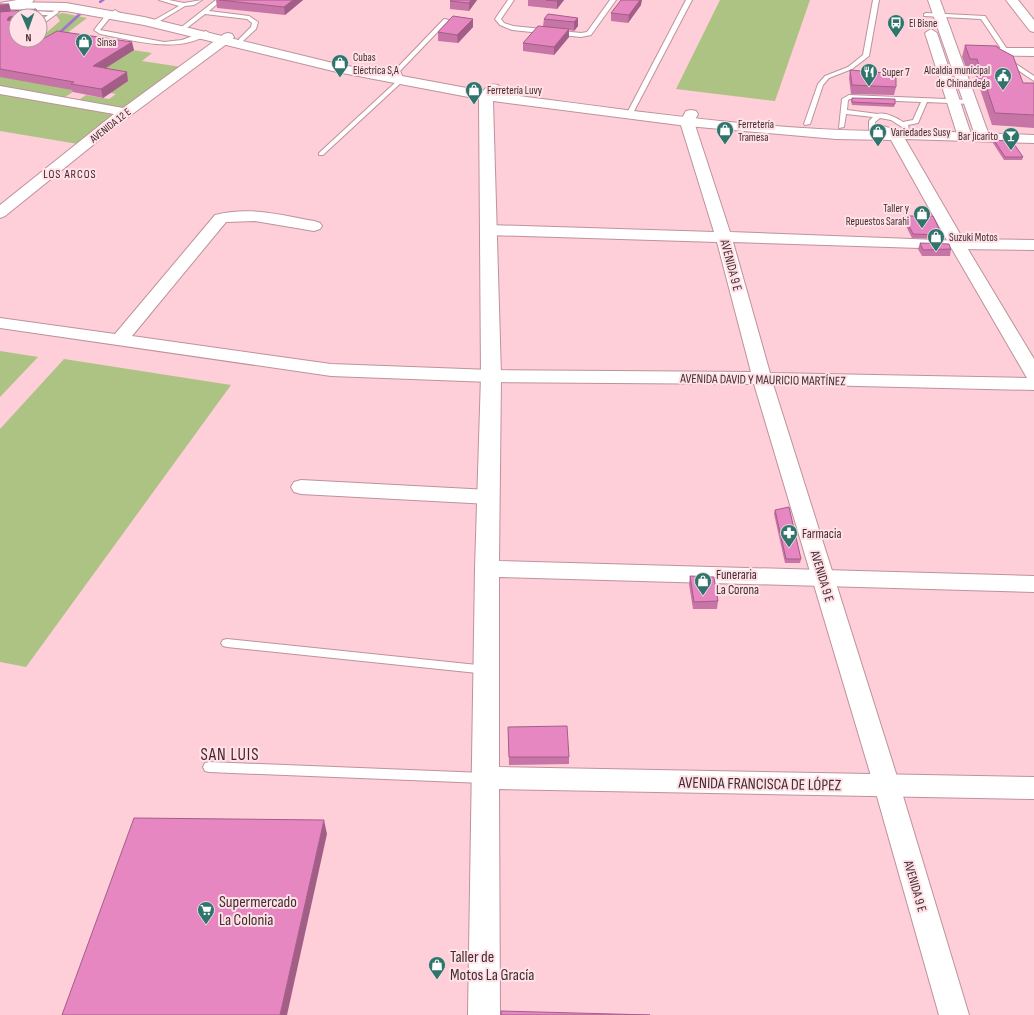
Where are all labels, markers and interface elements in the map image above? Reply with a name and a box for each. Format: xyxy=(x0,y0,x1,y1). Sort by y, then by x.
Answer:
north arrow xyxy=(8,8,48,48)
bus stop icon: El Bisne xyxy=(886,13,906,38)
place label: El Bisne xyxy=(909,17,937,30)
text: N xyxy=(25,31,31,44)
shop icon: Sinsa xyxy=(74,32,94,57)
place label: Sinsa xyxy=(97,36,117,49)
place label: Cubas Eléctrica S,A xyxy=(353,51,399,77)
shop icon: Cubas Eléctrica S,A xyxy=(330,53,350,78)
restaurant icon: Super 7 xyxy=(859,62,879,87)
place label: Alcaldía municipal de Chinandega xyxy=(923,64,990,90)
place label: Super 7 xyxy=(882,66,910,79)
public building icon: Alcaldía municipal de Chinandega xyxy=(993,66,1013,91)
shop icon: Ferretería Luvy xyxy=(464,80,484,105)
place label: Ferretería Luvy xyxy=(487,84,543,97)
street label: AVENIDA 12 E xyxy=(87,105,133,146)
place label: Ferretería Tramesa xyxy=(738,118,774,144)
shop icon: Ferretería Tramesa xyxy=(715,120,735,145)
shop icon: Variedades Susy xyxy=(868,122,888,147)
place label: Variedades Susy xyxy=(891,126,951,139)
bar icon: Bar Jicarito xyxy=(1001,126,1021,151)
place label: Bar Jicarito xyxy=(958,130,998,143)
district label: LOS ARCOS xyxy=(43,167,97,182)
place label: Taller y Repuestos Sarahi xyxy=(846,202,910,228)
shop icon: Taller y Repuestos Sarahi xyxy=(912,204,932,229)
shop icon: Suzuki Motos xyxy=(926,227,946,252)
place label: Suzuki Motos xyxy=(949,231,998,244)
street label: AVENIDA 9 E xyxy=(716,237,746,293)
street label: AVENIDA DAVID Y MAURICIO MARTÍNEZ xyxy=(679,371,846,389)
pharmacy icon: Farmacia xyxy=(779,523,799,548)
place label: Farmacia xyxy=(802,526,841,542)
street label: AVENIDA 9 E xyxy=(806,548,837,604)
place label: Funeraria La Corona xyxy=(716,567,759,598)
shop icon: Funeraria La Corona xyxy=(693,571,713,596)
district label: SAN LUIS xyxy=(200,745,260,765)
street label: AVENIDA FRANCISCA DE LÓPEZ xyxy=(677,774,842,795)
street label: AVENIDA 9 E xyxy=(900,858,930,914)
place label: Supermercado La Colonia xyxy=(219,893,297,930)
supermarket icon: Supermercado La Colonia xyxy=(196,900,216,925)
place label: Taller de Motos La Gracía xyxy=(450,948,535,985)
shop icon: Taller de Motos La Gracía xyxy=(427,955,447,980)

